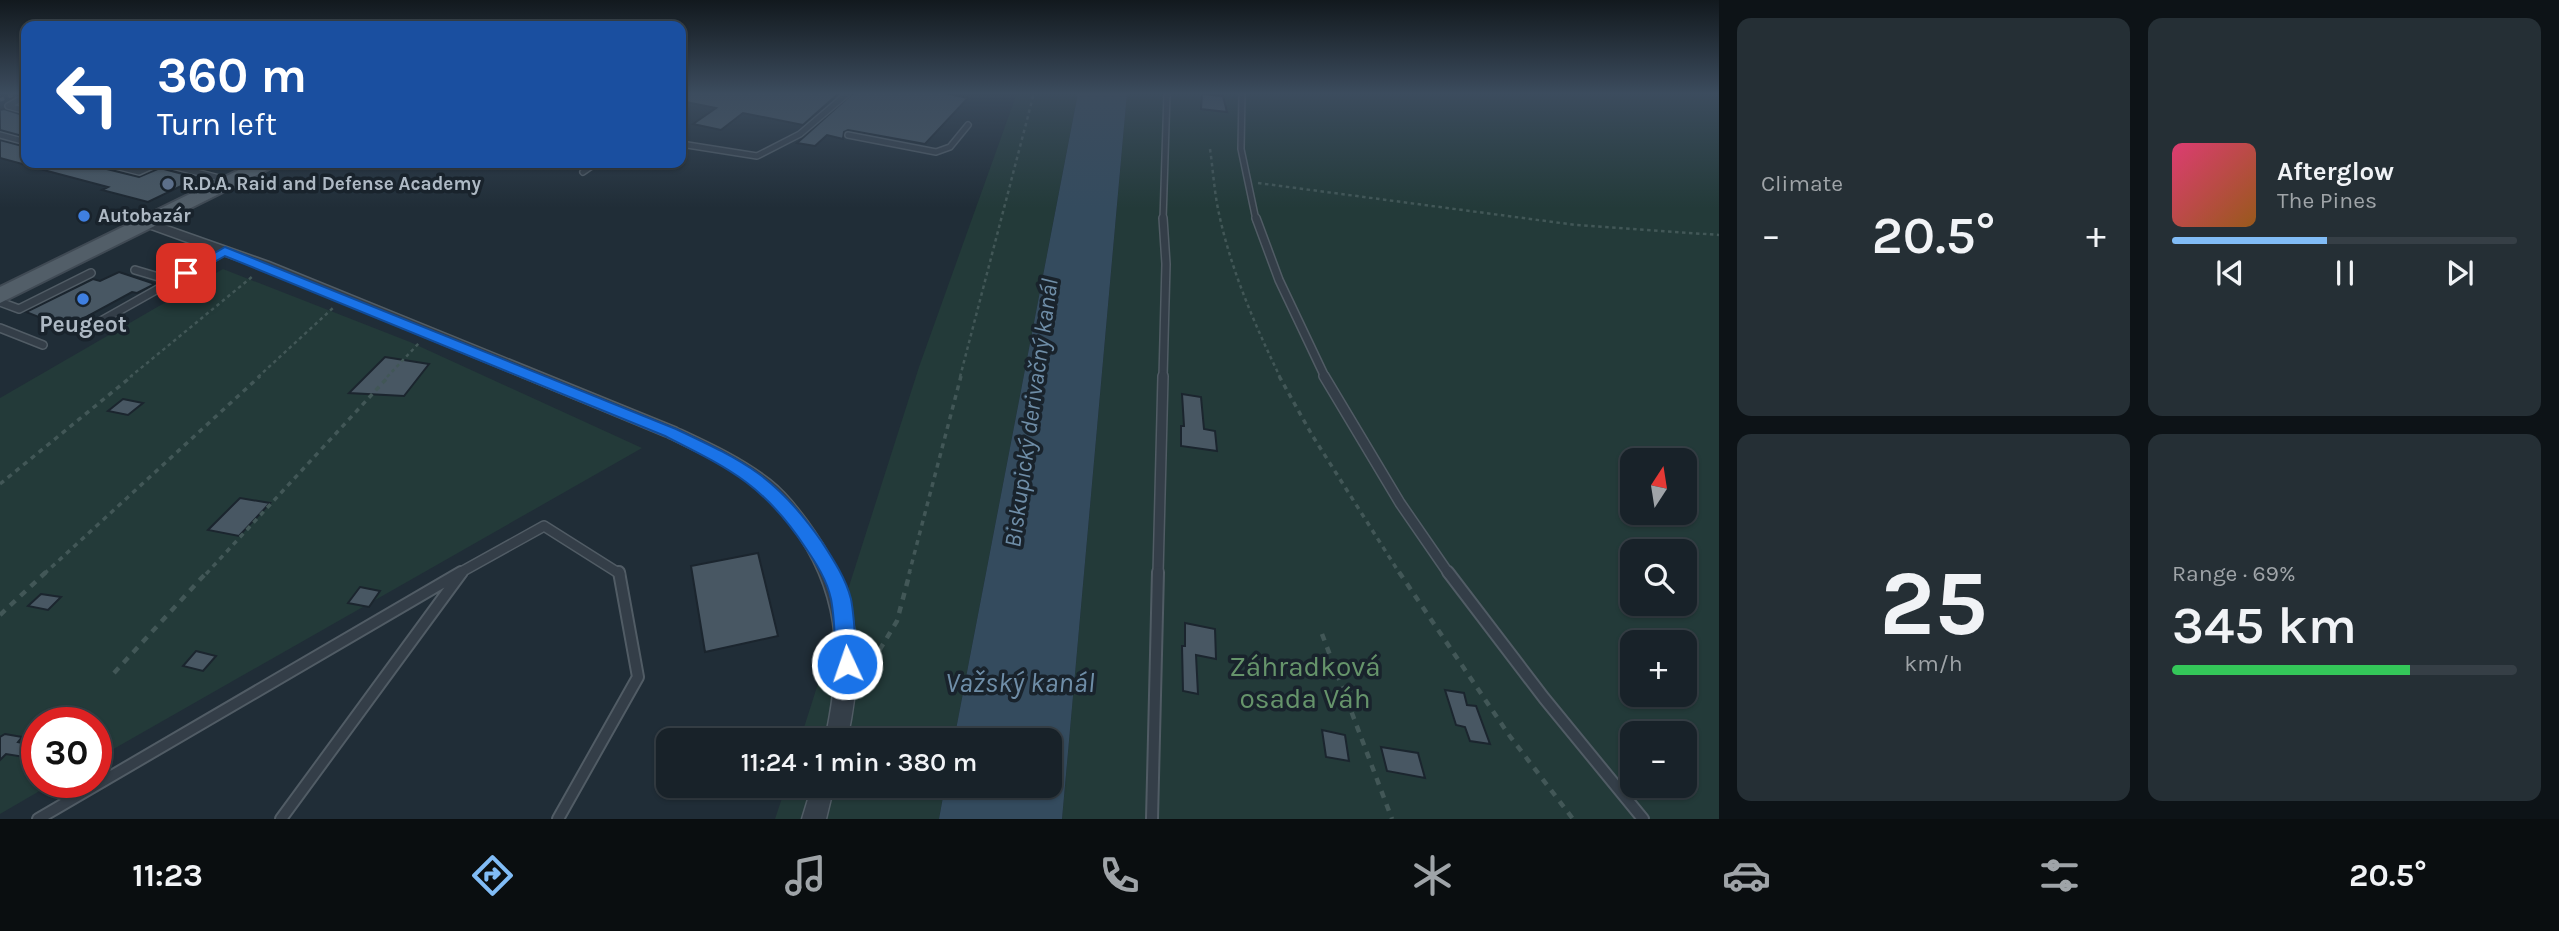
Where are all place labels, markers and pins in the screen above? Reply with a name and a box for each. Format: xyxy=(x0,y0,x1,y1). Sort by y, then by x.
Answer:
place label: R.D.A. Raid and Defense Academy xyxy=(182,173,481,195)
marker: R.D.A. Raid and Defense Academy xyxy=(160,176,176,192)
place label: Autobazár xyxy=(98,205,191,227)
marker: Autobazár xyxy=(76,208,92,224)
pin xyxy=(156,243,216,303)
marker: Peugeot xyxy=(75,291,91,307)
place label: Peugeot xyxy=(39,311,127,338)

